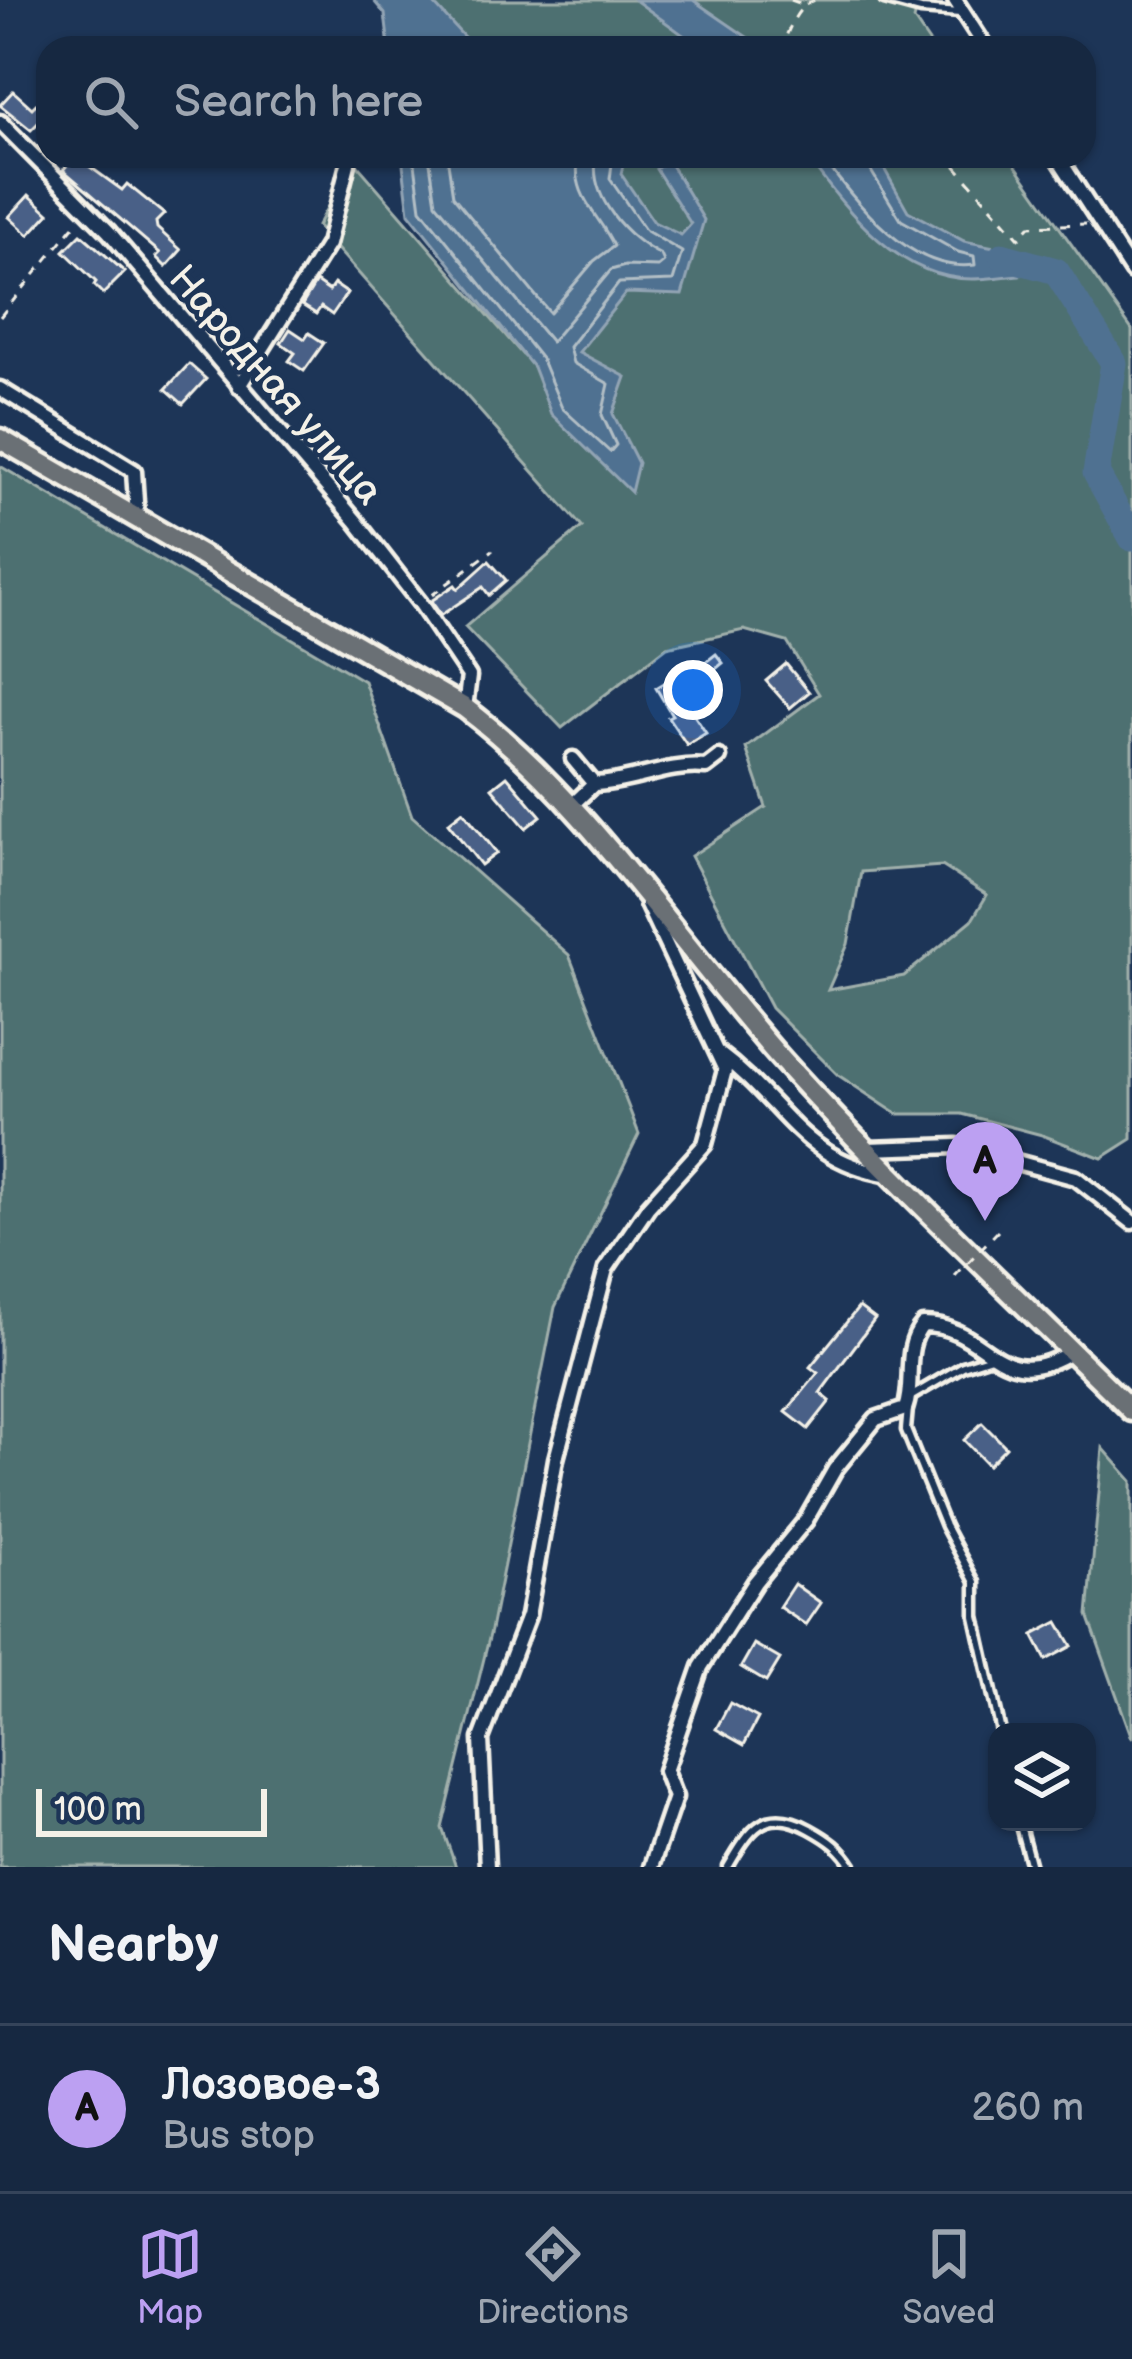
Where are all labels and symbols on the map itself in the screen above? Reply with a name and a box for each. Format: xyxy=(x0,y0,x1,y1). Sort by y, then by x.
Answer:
street label: Народная улица xyxy=(158,256,392,515)
your location xyxy=(663,660,723,720)
pin: A xyxy=(946,1122,1024,1221)
scale bar xyxy=(36,1783,267,1836)

